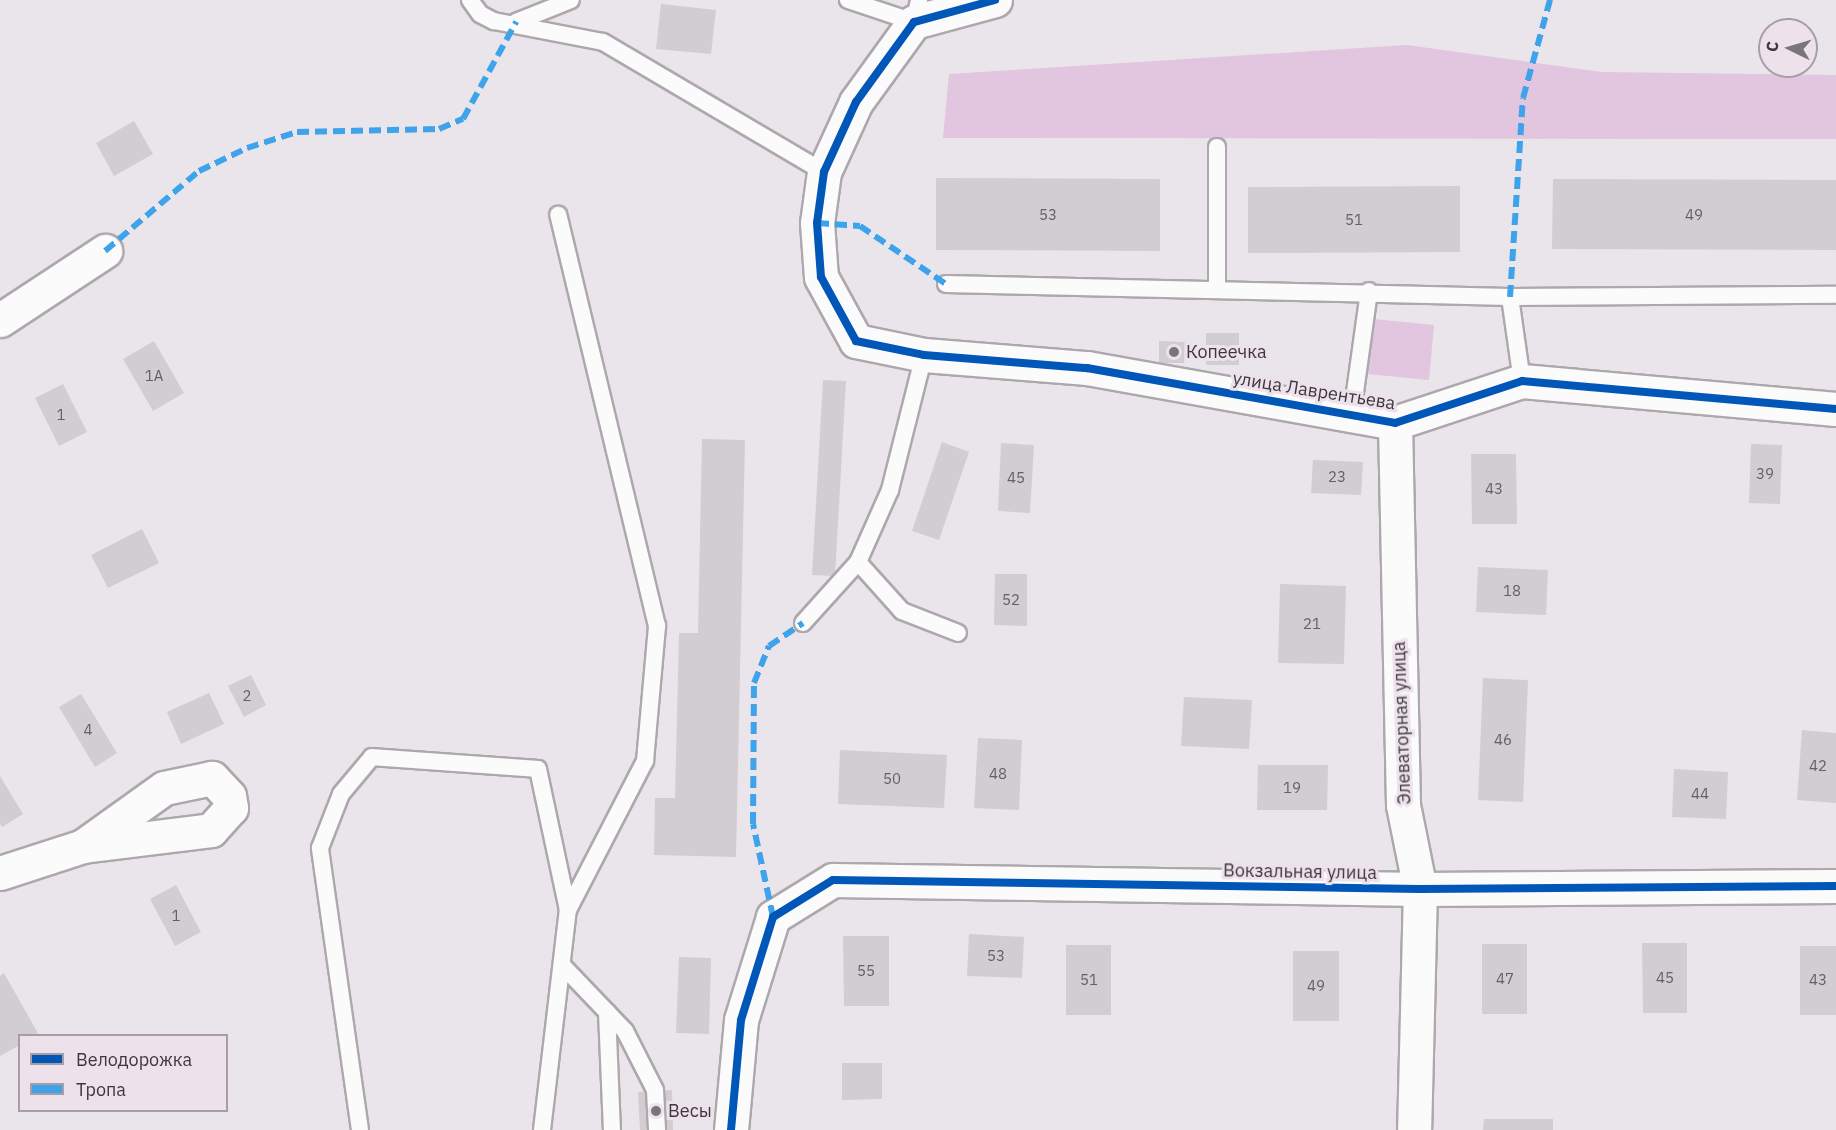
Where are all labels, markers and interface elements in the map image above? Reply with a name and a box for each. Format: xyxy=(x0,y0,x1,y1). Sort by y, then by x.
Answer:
north arrow xyxy=(1758,18,1818,78)
text: С xyxy=(1762,41,1782,53)
house number: 53 xyxy=(1039,206,1057,224)
house number: 49 xyxy=(1685,206,1703,224)
house number: 51 xyxy=(1345,211,1363,229)
place label: Копеечка xyxy=(1186,341,1267,363)
marker: Копеечка xyxy=(1167,345,1181,359)
house number: 1А xyxy=(145,367,163,385)
street label: улица Лаврентьева xyxy=(1231,367,1397,415)
house number: 1 xyxy=(57,406,65,424)
house number: 39 xyxy=(1756,465,1774,483)
house number: 23 xyxy=(1328,468,1346,486)
house number: 45 xyxy=(1007,469,1025,487)
house number: 43 xyxy=(1485,480,1503,498)
house number: 18 xyxy=(1503,582,1521,600)
house number: 52 xyxy=(1002,591,1020,609)
house number: 21 xyxy=(1303,615,1321,633)
street label: Элеваторная улица xyxy=(1388,641,1416,805)
house number: 2 xyxy=(243,687,251,705)
house number: 4 xyxy=(84,721,92,739)
house number: 46 xyxy=(1494,731,1512,749)
house number: 42 xyxy=(1809,757,1827,775)
house number: 48 xyxy=(989,765,1007,783)
house number: 50 xyxy=(883,770,901,788)
house number: 19 xyxy=(1283,779,1301,797)
house number: 44 xyxy=(1691,785,1709,803)
street label: Вокзальная улица xyxy=(1223,860,1377,884)
house number: 1 xyxy=(172,907,180,925)
house number: 53 xyxy=(987,947,1005,965)
house number: 55 xyxy=(857,962,875,980)
house number: 45 xyxy=(1656,969,1674,987)
house number: 47 xyxy=(1496,970,1514,988)
house number: 51 xyxy=(1080,971,1098,989)
house number: 43 xyxy=(1809,971,1827,989)
house number: 49 xyxy=(1307,977,1325,995)
legend xyxy=(18,1034,228,1112)
text: Велодорожка xyxy=(76,1048,192,1071)
text: Тропа xyxy=(76,1078,126,1101)
place label: Весы xyxy=(668,1100,712,1122)
marker: Весы xyxy=(649,1104,663,1118)

